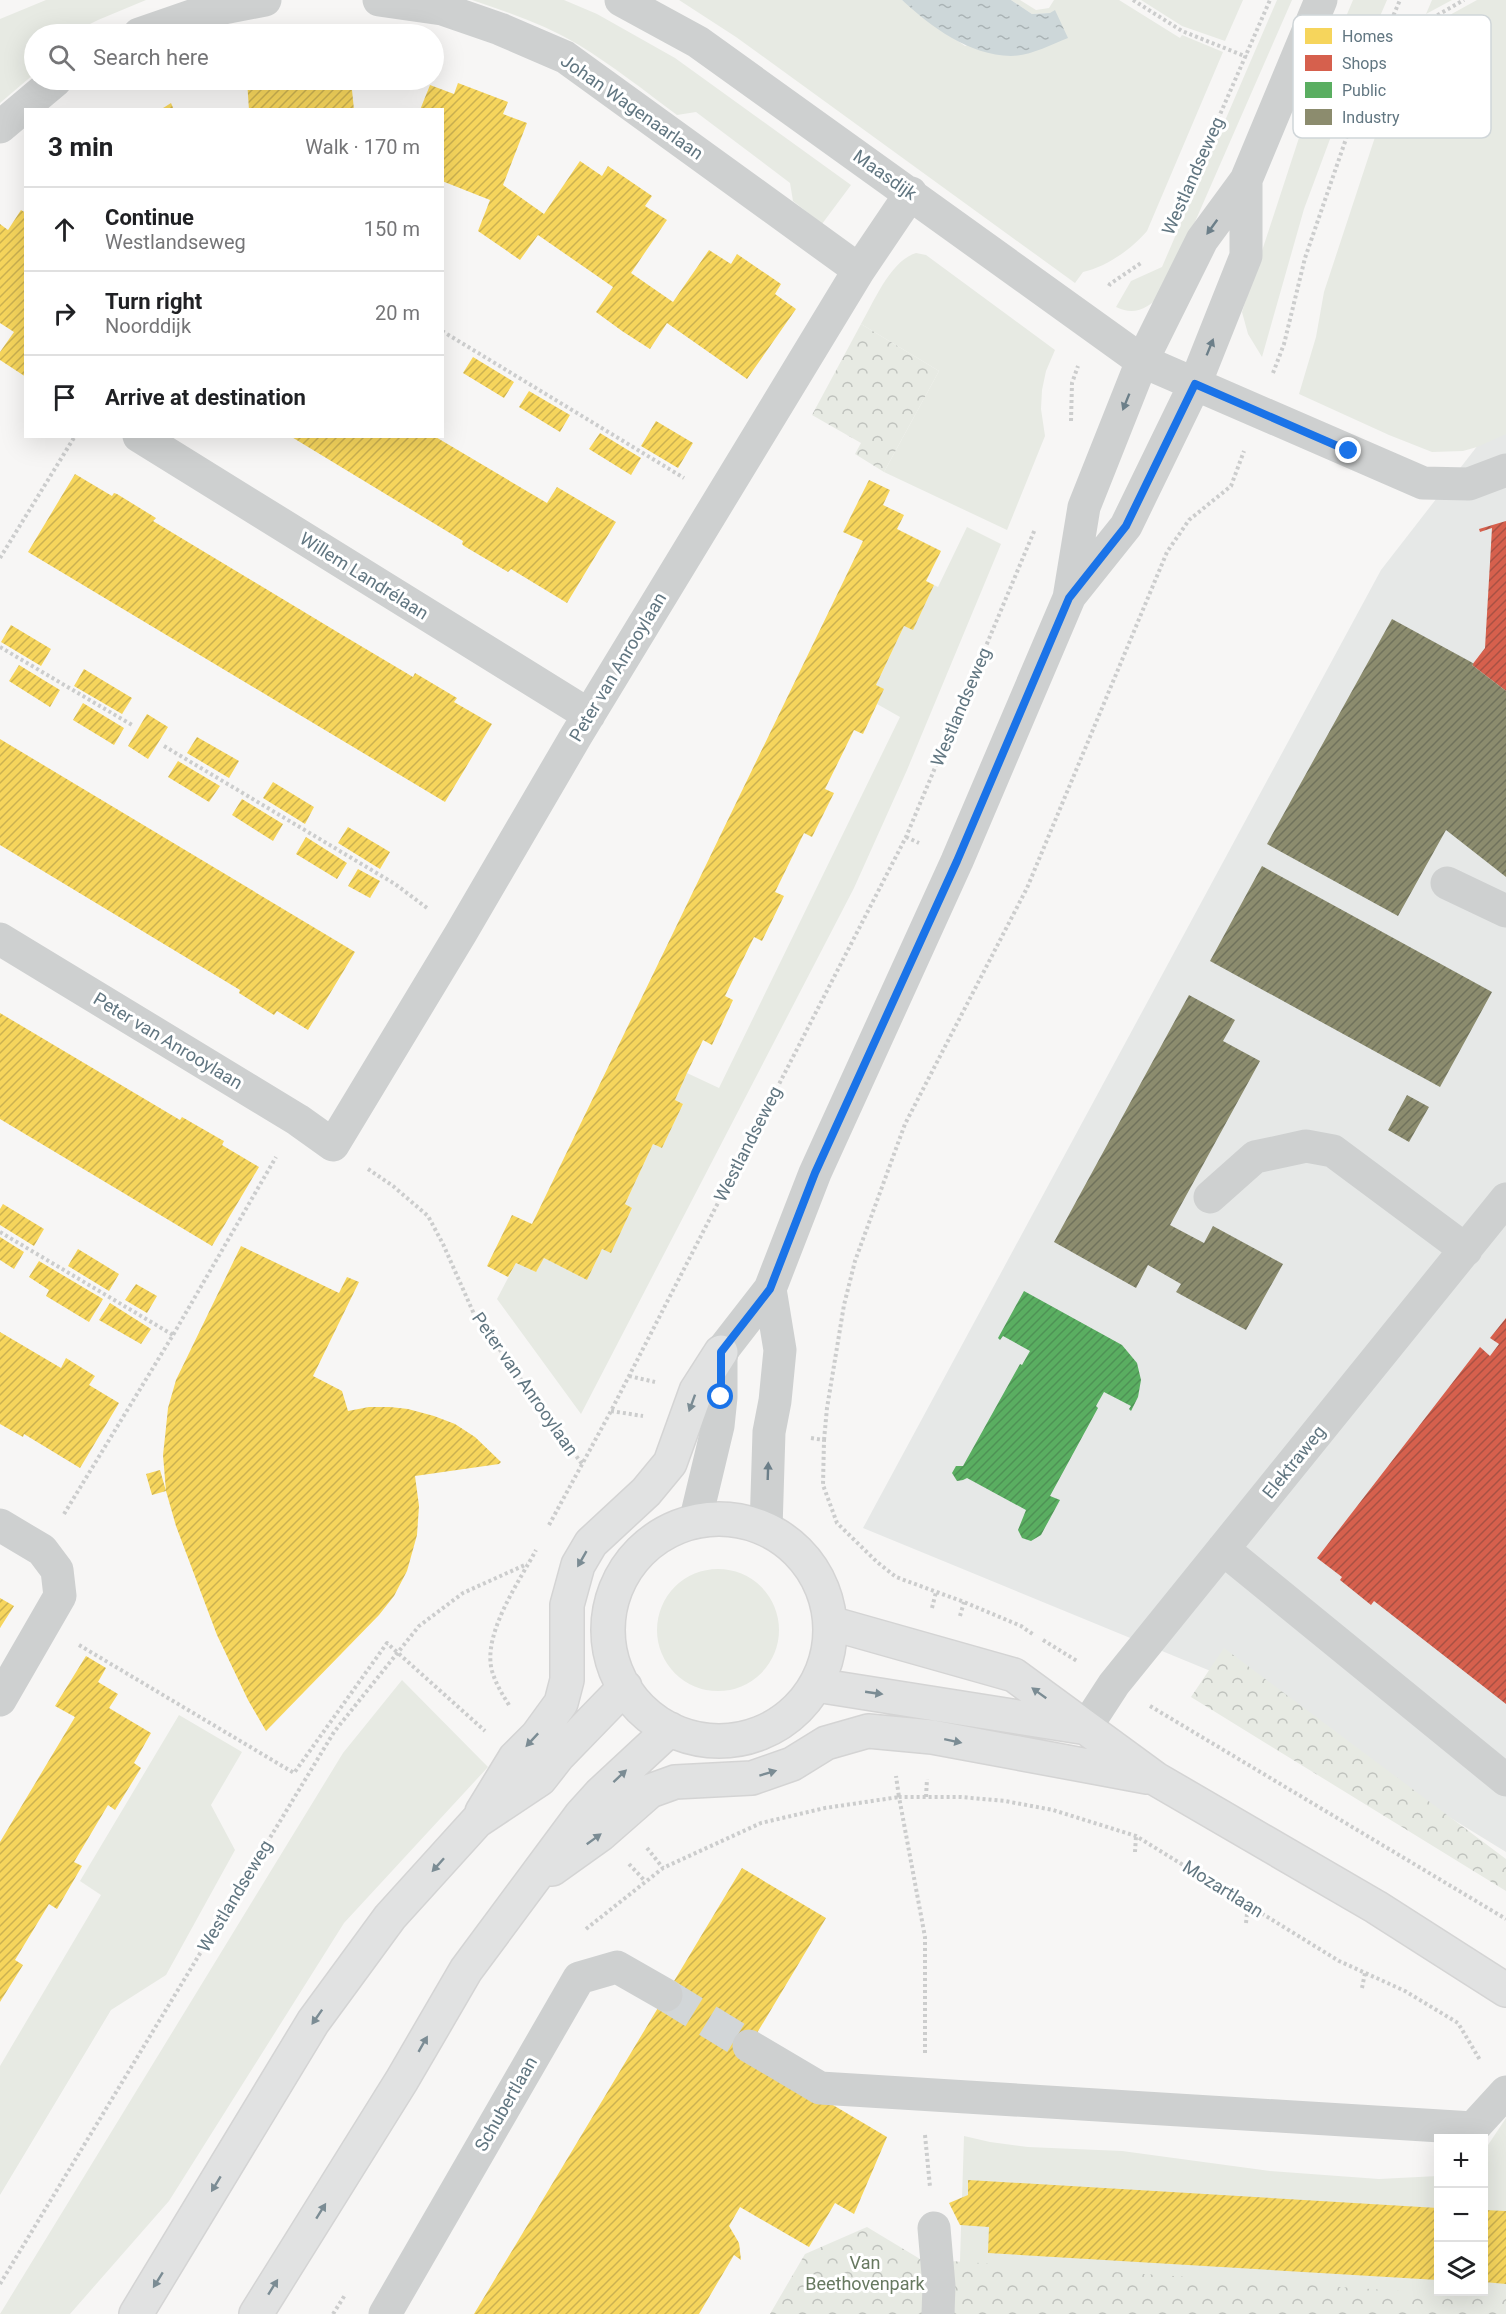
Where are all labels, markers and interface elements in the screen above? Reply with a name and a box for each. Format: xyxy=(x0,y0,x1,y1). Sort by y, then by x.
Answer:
legend xyxy=(1293,15,1491,138)
search box xyxy=(24,24,444,90)
text: Homes xyxy=(1342,27,1393,46)
icon: search xyxy=(45,41,78,74)
text: Search here xyxy=(93,45,209,70)
street label: Johan Wagenaarlaan xyxy=(557,50,708,164)
text: Shops xyxy=(1342,54,1387,73)
text: Public xyxy=(1342,81,1386,100)
text: Industry xyxy=(1342,108,1400,127)
street label: Westlandseweg xyxy=(1157,114,1228,238)
text: 3 min xyxy=(48,132,113,162)
text: Walk · 170 m xyxy=(305,135,420,159)
street label: Maasdijk xyxy=(850,145,922,204)
text: Continue xyxy=(105,205,194,230)
icon: ahead xyxy=(48,213,81,246)
text: 150 m xyxy=(364,217,420,241)
one-way arrow xyxy=(1206,220,1218,235)
text: Westlandseweg xyxy=(105,230,246,254)
text: Turn right xyxy=(105,289,202,314)
icon: right xyxy=(48,297,81,330)
text: 20 m xyxy=(375,301,420,325)
text: Noorddijk xyxy=(105,314,191,338)
one-way arrow xyxy=(1205,337,1215,355)
icon: arrive xyxy=(48,381,81,414)
text: Arrive at destination xyxy=(105,385,306,410)
one-way arrow xyxy=(1121,393,1130,411)
route end xyxy=(1335,437,1361,463)
street label: Willem Landrélaan xyxy=(296,527,433,624)
street label: Peter van Anrooylaan xyxy=(565,588,670,745)
street label: Westlandseweg xyxy=(926,644,995,769)
street label: Peter van Anrooylaan xyxy=(90,988,247,1093)
street label: Westlandseweg xyxy=(709,1083,786,1205)
street label: Peter van Anrooylaan xyxy=(468,1308,583,1459)
route start xyxy=(707,1383,733,1409)
one-way arrow xyxy=(687,1394,697,1412)
street label: Elektraweg xyxy=(1258,1421,1329,1502)
one-way arrow xyxy=(763,1461,773,1480)
one-way arrow xyxy=(577,1551,587,1568)
one-way arrow xyxy=(1031,1687,1047,1699)
one-way arrow xyxy=(865,1689,884,1698)
one-way arrow xyxy=(526,1732,539,1747)
one-way arrow xyxy=(944,1737,963,1746)
one-way arrow xyxy=(759,1768,777,1777)
one-way arrow xyxy=(612,1769,627,1783)
one-way arrow xyxy=(586,1834,601,1846)
street label: Westlandseweg xyxy=(193,1836,276,1955)
street label: Mozartlaan xyxy=(1179,1856,1267,1922)
one-way arrow xyxy=(431,1857,445,1872)
one-way arrow xyxy=(311,2009,323,2025)
one-way arrow xyxy=(417,2036,427,2053)
street label: Schubertlaan xyxy=(470,2053,541,2155)
map controls xyxy=(1434,2134,1488,2296)
button: + xyxy=(1434,2134,1488,2188)
one-way arrow xyxy=(211,2176,222,2192)
button: − xyxy=(1434,2188,1488,2242)
one-way arrow xyxy=(315,2202,326,2219)
button: layers xyxy=(1434,2242,1488,2296)
park label: Van Beethovenpark xyxy=(805,2252,926,2294)
one-way arrow xyxy=(152,2271,164,2287)
one-way arrow xyxy=(267,2279,278,2295)

